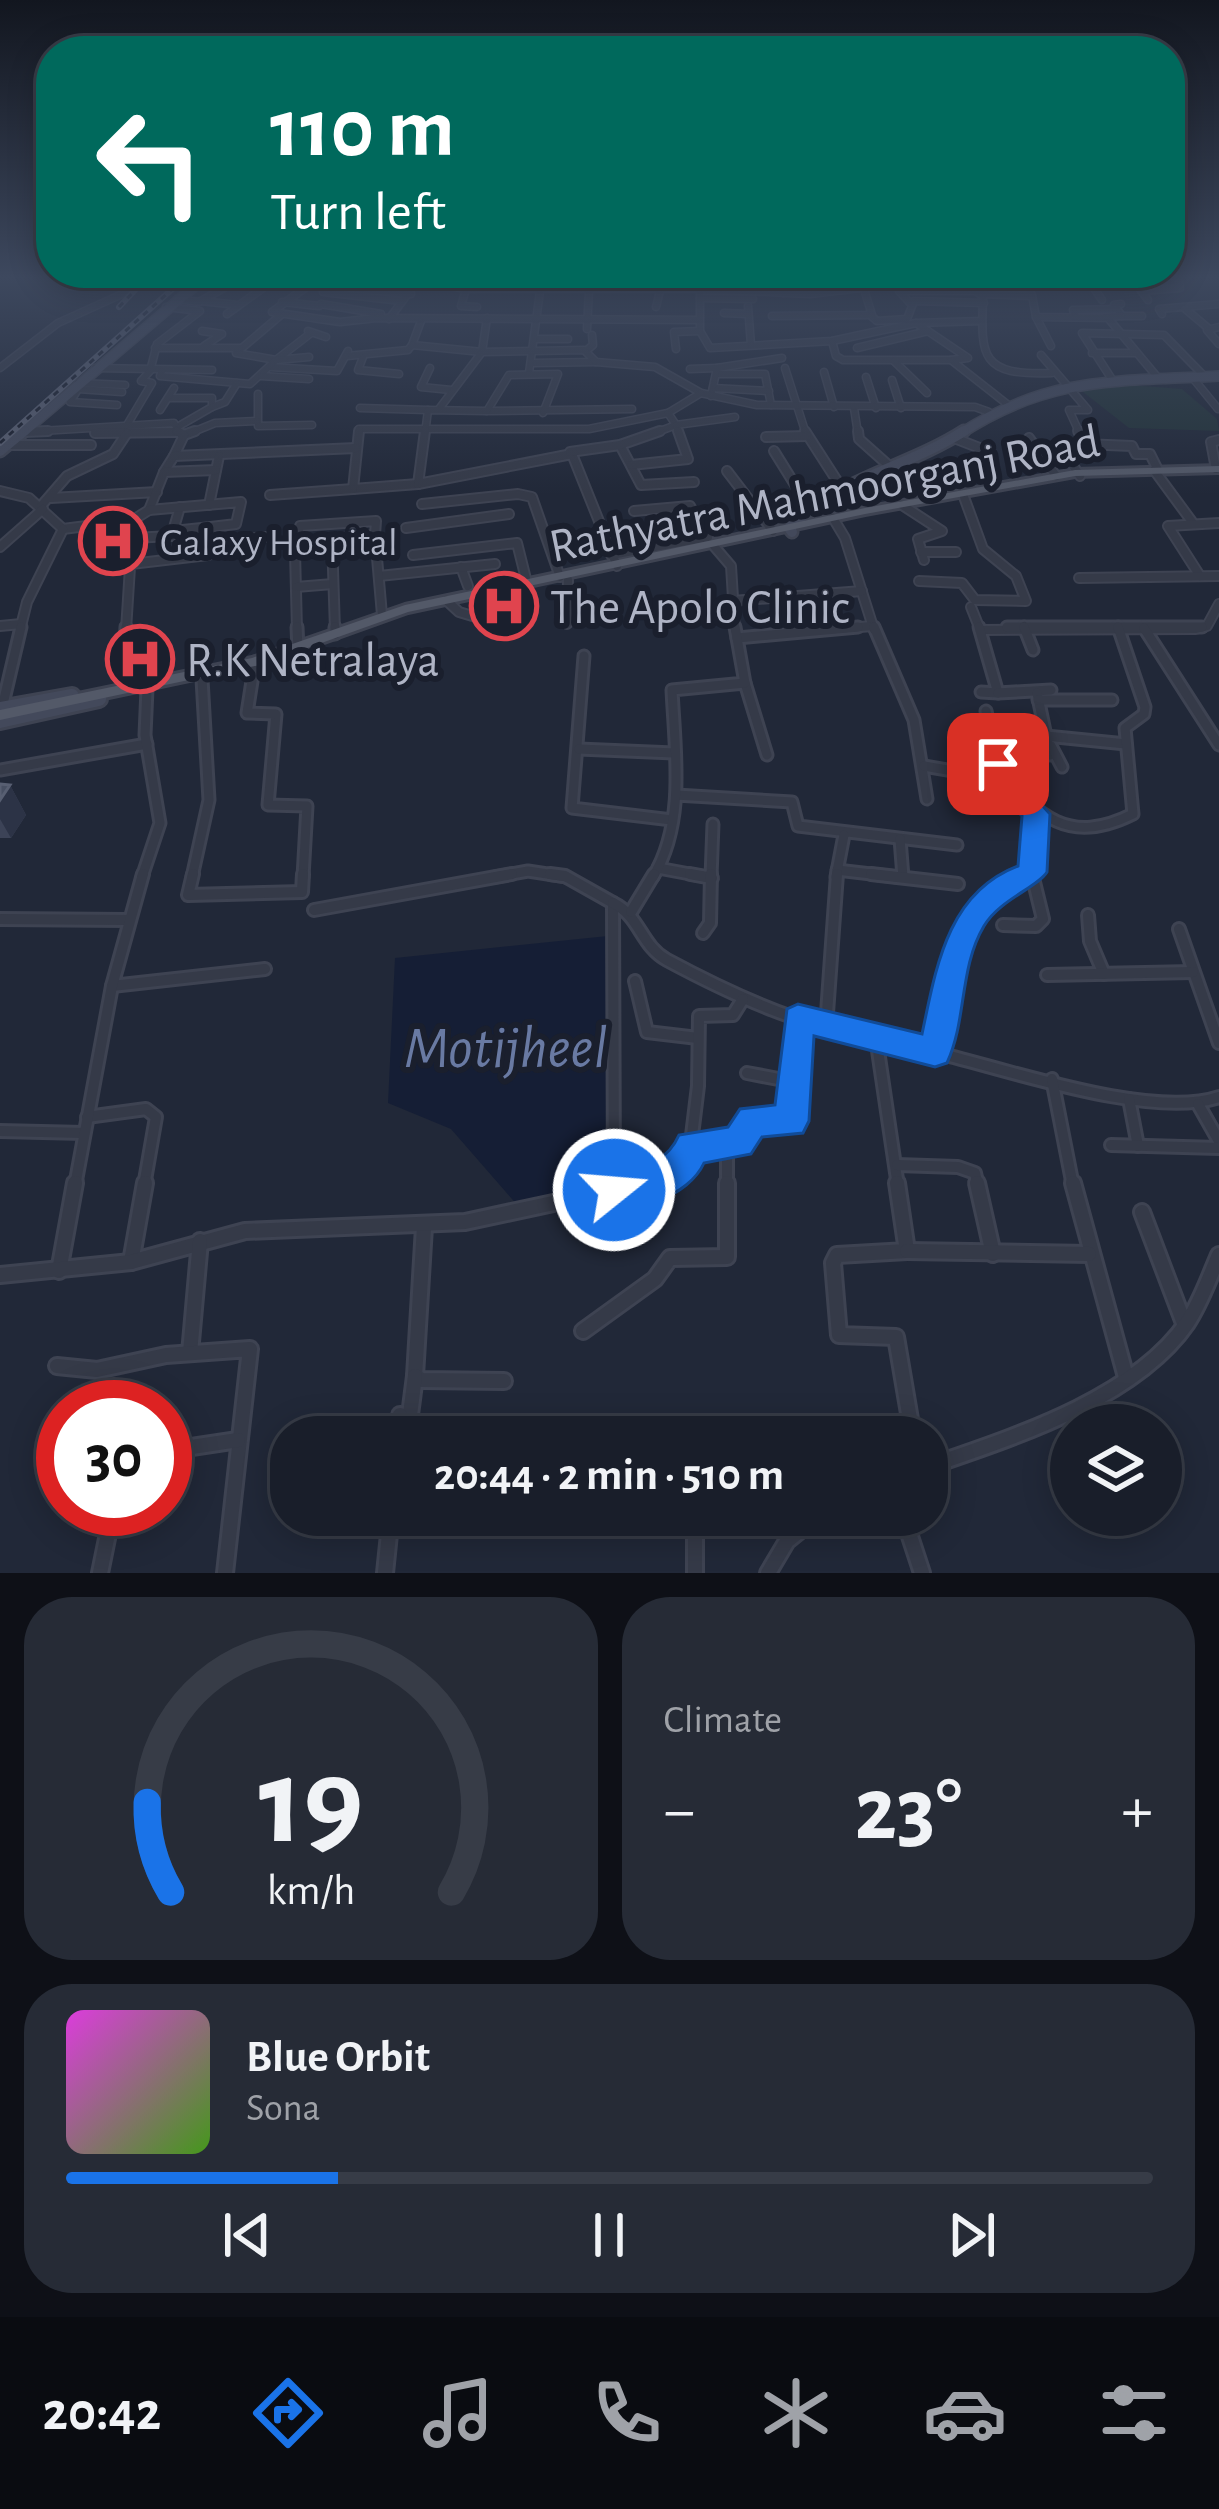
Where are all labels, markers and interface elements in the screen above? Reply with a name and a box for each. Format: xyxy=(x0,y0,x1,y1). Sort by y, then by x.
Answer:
icon: left xyxy=(72,84,228,240)
text: 110 m xyxy=(270,88,455,172)
text: Turn left xyxy=(270,186,446,240)
street label: Rathyatra Mahmoorganj Road xyxy=(545,418,1104,572)
hospital icon: Galaxy Hospital xyxy=(78,506,148,576)
place label: Galaxy Hospital xyxy=(160,524,398,563)
hospital icon: The Apolo Clinic xyxy=(469,571,539,641)
place label: The Apolo Clinic xyxy=(550,585,849,633)
hospital icon: R.K Netralaya xyxy=(105,624,175,694)
place label: R.K Netralaya xyxy=(186,638,440,686)
pin xyxy=(947,713,1049,815)
icon: arrive xyxy=(965,731,1031,797)
water label: Motijheel xyxy=(404,1019,608,1079)
position arrow xyxy=(551,1127,677,1253)
speed limit sign: 30 xyxy=(36,1380,192,1536)
map controls xyxy=(1050,1404,1182,1536)
button: layers xyxy=(1050,1404,1182,1536)
text: 20:44 · 2 min · 510 m xyxy=(434,1453,784,1498)
text: Climate xyxy=(664,1701,782,1740)
text: 19 xyxy=(258,1741,363,1866)
text: 23° xyxy=(854,1766,962,1856)
text: − xyxy=(664,1778,695,1844)
text: + xyxy=(1121,1778,1153,1844)
text: km/h xyxy=(267,1869,355,1912)
text: Blue Orbit xyxy=(246,2035,430,2080)
text: Sona xyxy=(246,2089,321,2128)
icon: previous xyxy=(214,2202,280,2268)
icon: pause xyxy=(576,2202,642,2268)
icon: next xyxy=(939,2202,1005,2268)
icon: directions xyxy=(246,2371,330,2455)
icon: music xyxy=(416,2371,500,2455)
icon: phone xyxy=(585,2371,669,2455)
icon: climate xyxy=(754,2371,838,2455)
icon: car xyxy=(923,2371,1007,2455)
icon: filters xyxy=(1092,2371,1176,2455)
text: 20:42 xyxy=(43,2386,161,2440)

